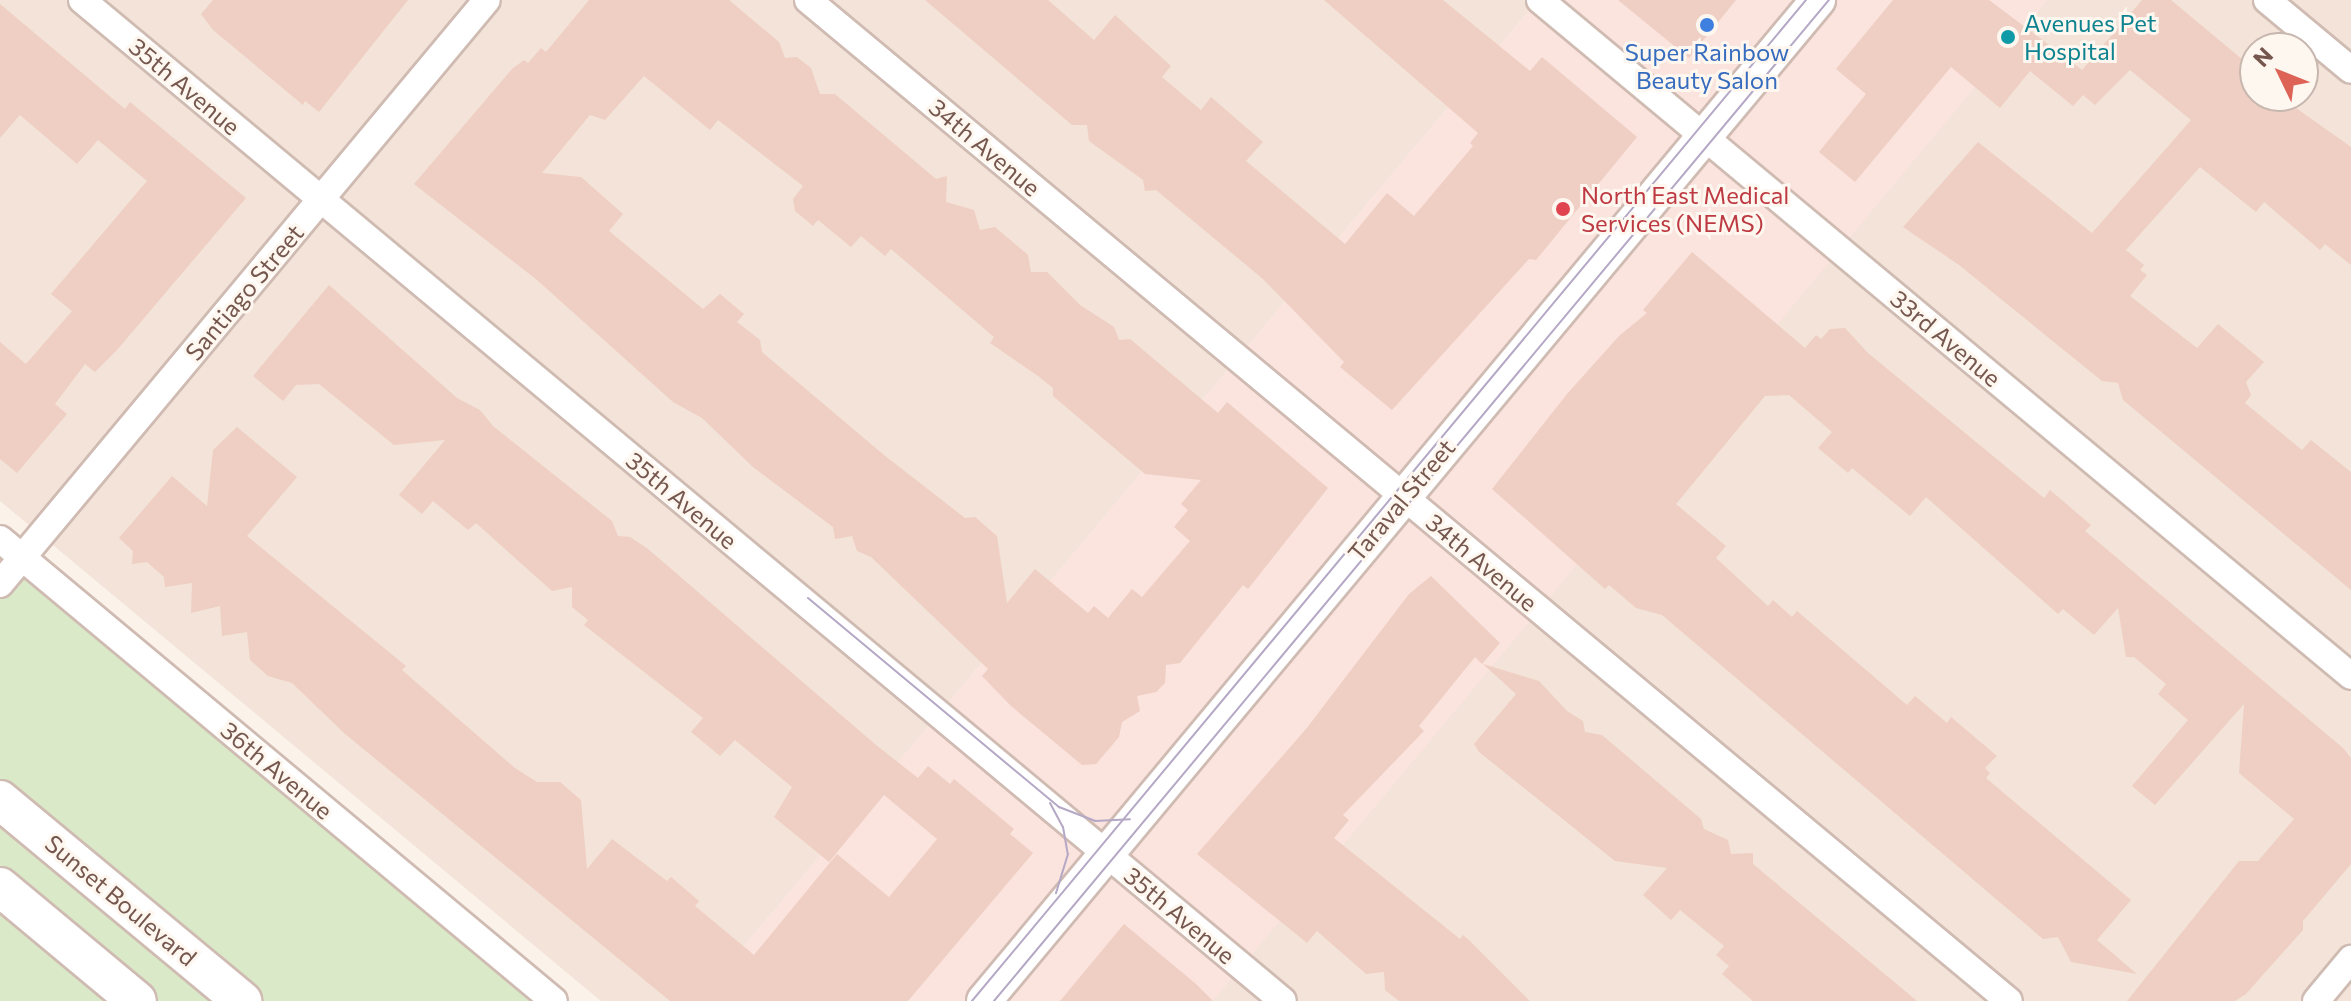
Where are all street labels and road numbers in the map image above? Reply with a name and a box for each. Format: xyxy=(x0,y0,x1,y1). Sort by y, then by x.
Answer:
street label: 35th Avenue xyxy=(124,31,246,141)
street label: 34th Avenue xyxy=(924,92,1046,202)
street label: Santiago Street xyxy=(179,218,309,366)
street label: 33rd Avenue xyxy=(1885,284,2007,392)
street label: Taraval Street xyxy=(1342,433,1460,567)
street label: 35th Avenue xyxy=(621,445,743,555)
street label: 34th Avenue xyxy=(1421,507,1543,617)
street label: 36th Avenue xyxy=(215,715,339,825)
street label: Sunset Boulevard xyxy=(40,828,202,972)
street label: 35th Avenue xyxy=(1119,860,1241,970)

